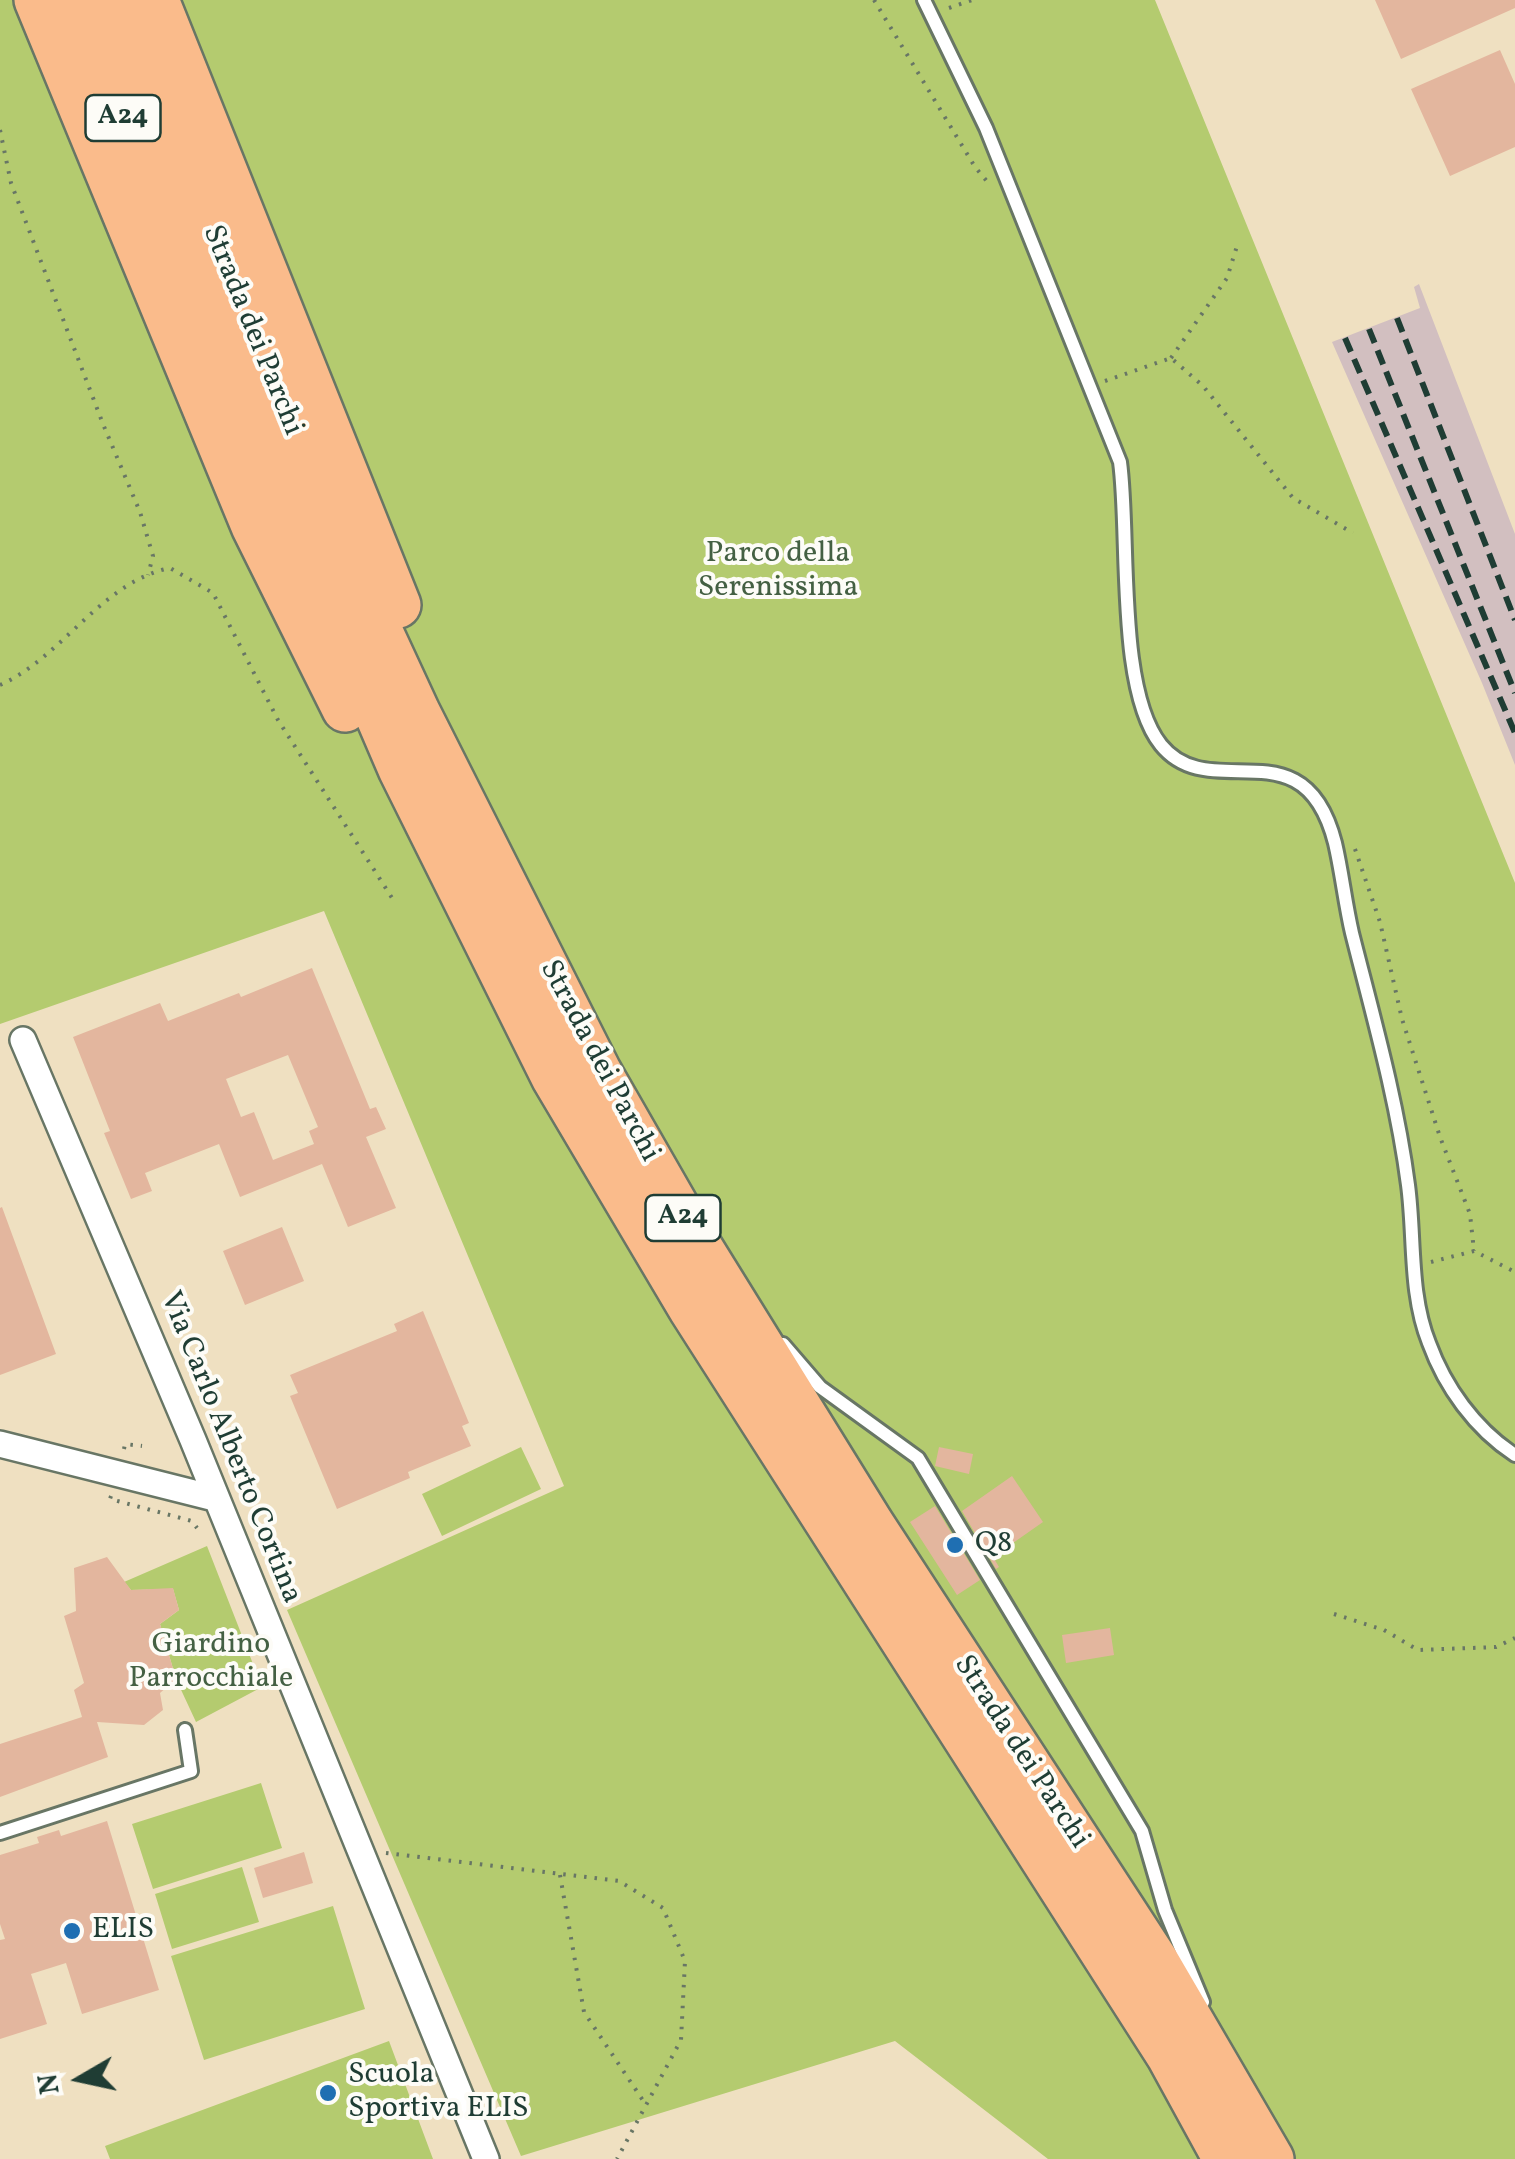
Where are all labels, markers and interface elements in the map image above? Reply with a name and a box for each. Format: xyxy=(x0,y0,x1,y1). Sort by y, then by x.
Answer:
road number: A24 xyxy=(86,95,160,141)
street label: Strada dei Parchi xyxy=(193,221,309,441)
park label: Parco della Serenissima xyxy=(698,537,858,608)
street label: Strada dei Parchi xyxy=(530,955,666,1169)
road number: A24 xyxy=(646,1195,720,1241)
street label: Via Carlo Alberto Cortina xyxy=(150,1287,308,1609)
place label: Q8 xyxy=(975,1527,1012,1563)
marker: Q8 xyxy=(944,1534,966,1556)
park label: Giardino Parrocchiale xyxy=(129,1628,293,1698)
street label: Strada dei Parchi xyxy=(944,1650,1096,1856)
place label: ELIS xyxy=(92,1913,154,1949)
marker: ELIS xyxy=(61,1920,83,1942)
north arrow xyxy=(30,2029,130,2129)
place label: Scuola Sportiva ELIS xyxy=(348,2058,529,2128)
text: N xyxy=(29,2071,71,2097)
marker: Scuola Sportiva ELIS xyxy=(317,2082,339,2104)

